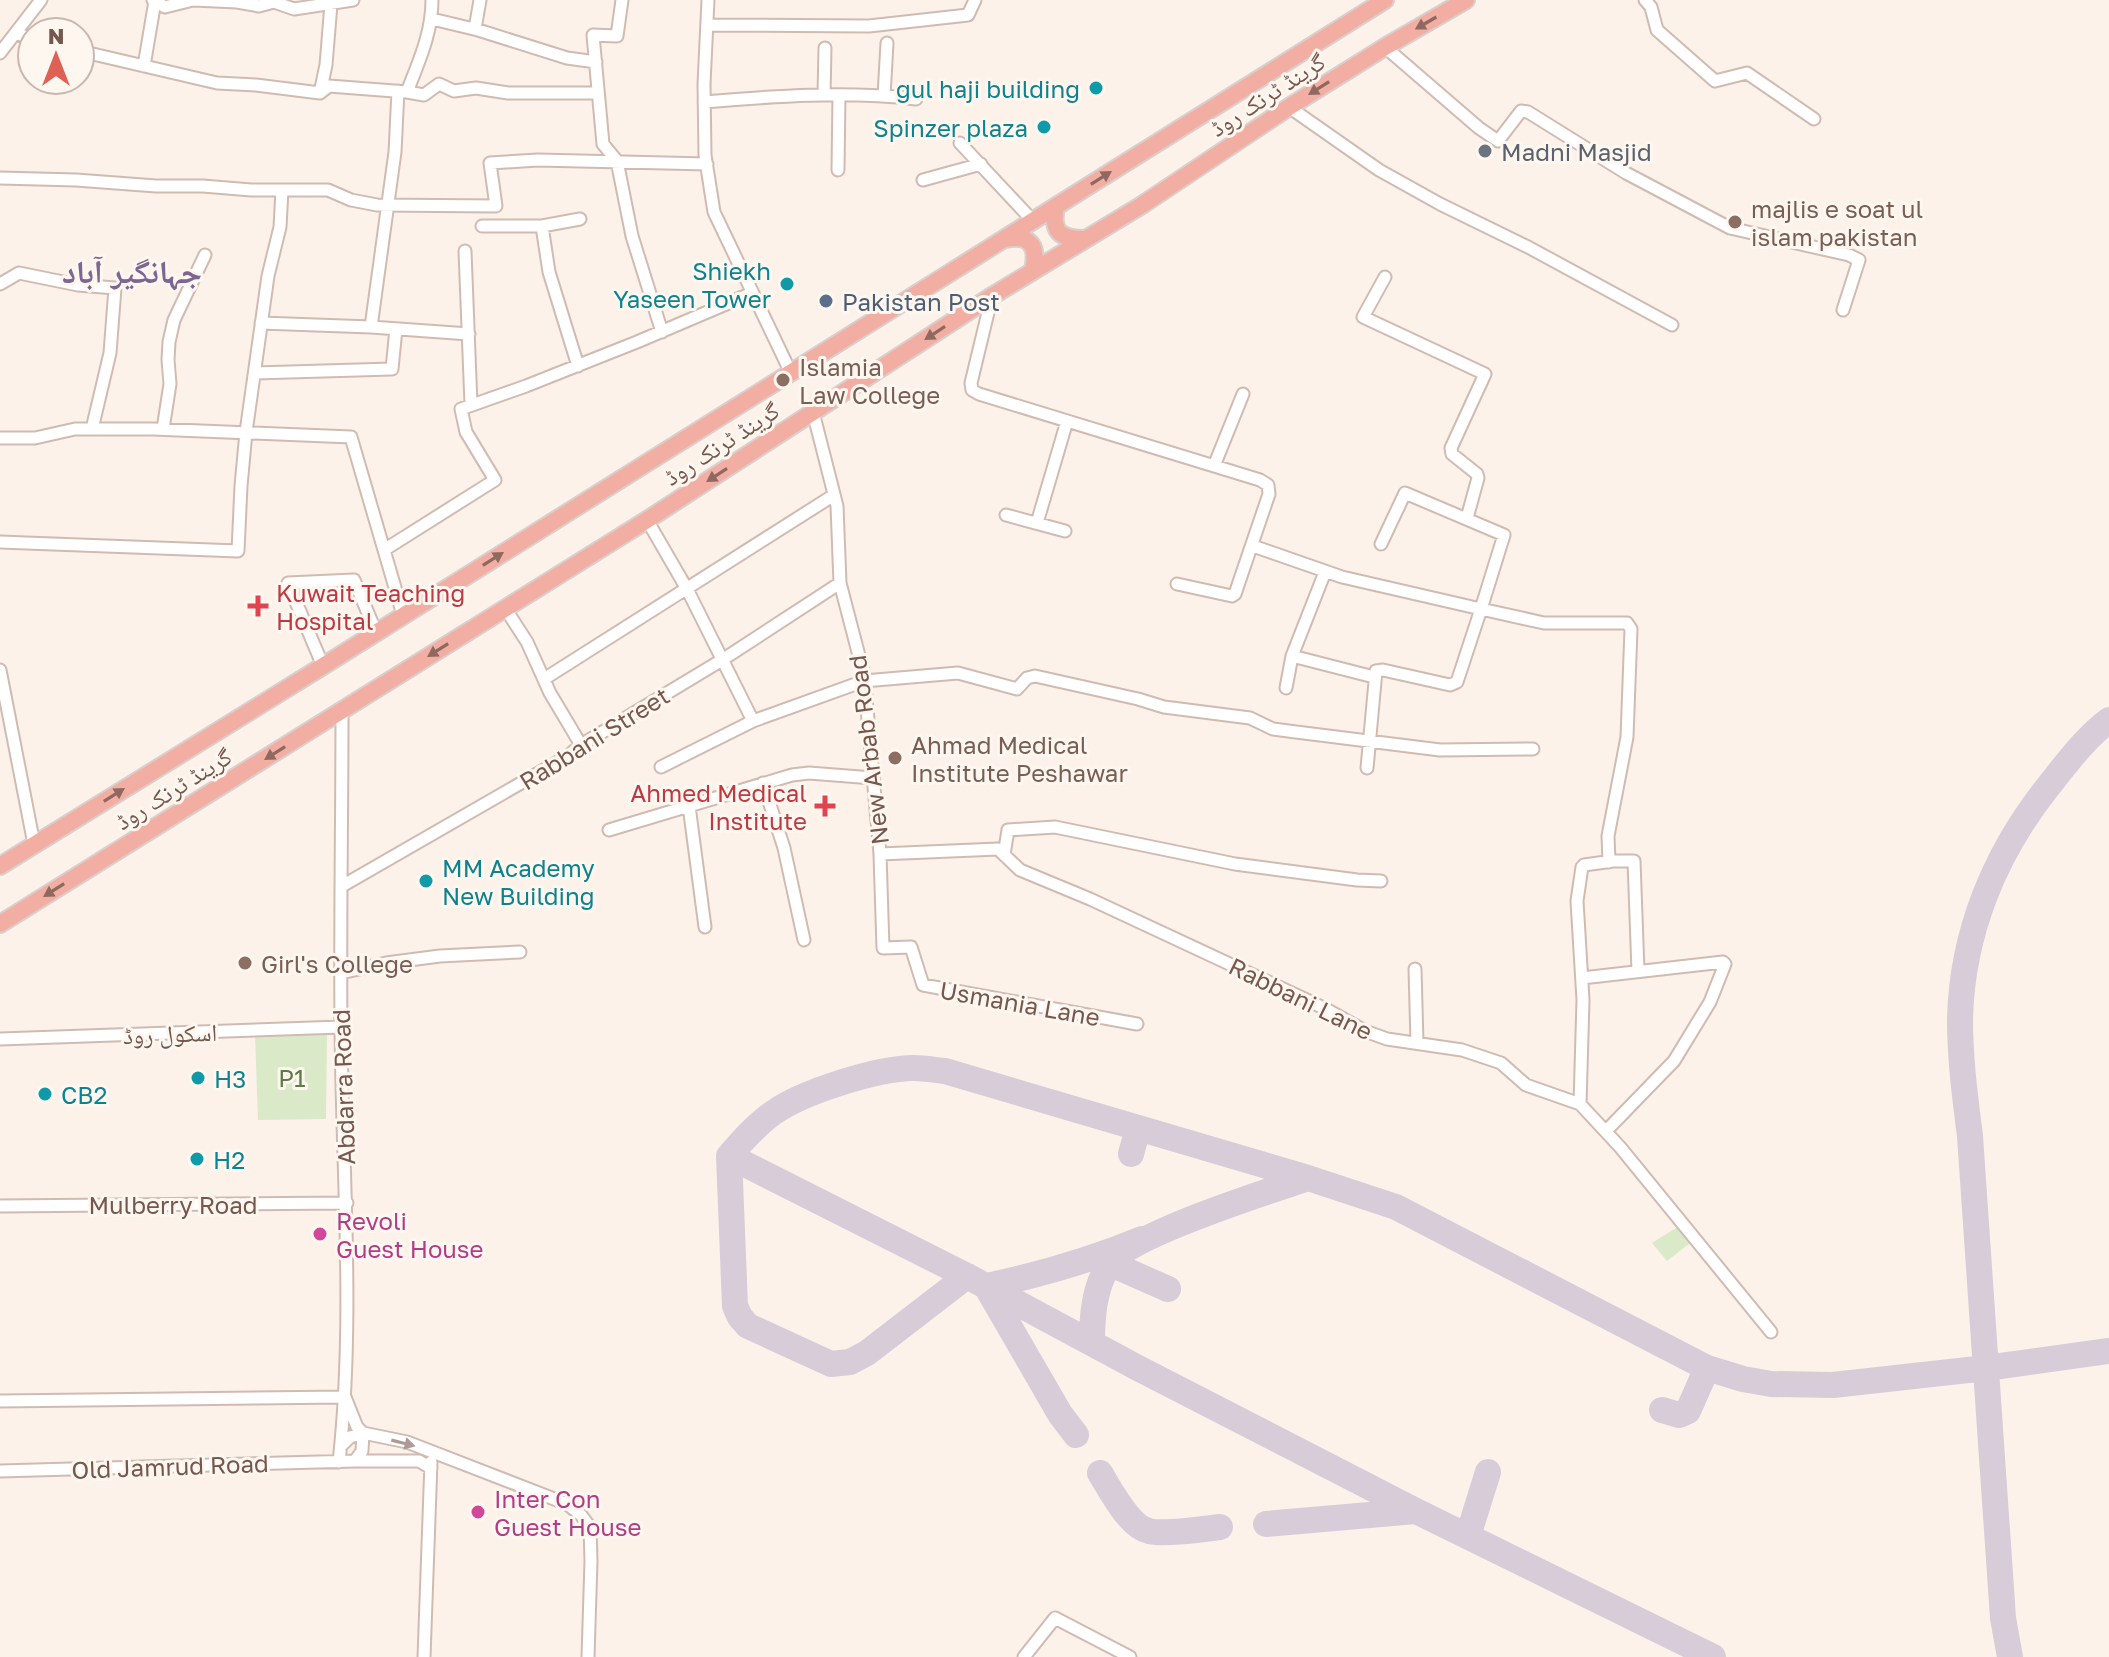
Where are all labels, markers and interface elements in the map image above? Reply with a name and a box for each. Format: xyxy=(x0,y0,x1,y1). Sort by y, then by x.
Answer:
north arrow xyxy=(16,16,96,96)
one-way arrow xyxy=(1415,16,1437,30)
text: N xyxy=(48,22,64,49)
street label: گرینڈ ٹرنک روڈ xyxy=(1204,46,1330,142)
place label: gul haji building xyxy=(896,74,1080,103)
marker: gul haji building xyxy=(1087,79,1105,97)
one-way arrow xyxy=(1308,81,1330,95)
place label: Spinzer plaza xyxy=(873,113,1028,142)
marker: Spinzer plaza xyxy=(1035,118,1053,136)
place label: Madni Masjid xyxy=(1501,137,1652,166)
marker: Madni Masjid xyxy=(1476,142,1494,160)
one-way arrow xyxy=(1090,171,1112,185)
place label: majlis e soat ul islam pakistan xyxy=(1751,194,1923,251)
marker: majlis e soat ul islam pakistan xyxy=(1726,213,1744,231)
district label: جہانگیر آباد xyxy=(62,252,202,291)
place label: Shiekh Yaseen Tower xyxy=(613,256,771,313)
marker: Shiekh Yaseen Tower xyxy=(778,275,796,293)
place label: Pakistan Post xyxy=(842,287,1000,316)
marker: Pakistan Post xyxy=(817,292,835,310)
one-way arrow xyxy=(924,325,946,340)
place label: Islamia Law College xyxy=(799,352,940,409)
marker: Islamia Law College xyxy=(774,371,792,389)
street label: گرینڈ ٹرنک روڈ xyxy=(658,395,784,491)
one-way arrow xyxy=(706,467,727,482)
one-way arrow xyxy=(482,552,504,566)
place label: Kuwait Teaching Hospital xyxy=(276,578,465,635)
marker: Kuwait Teaching Hospital xyxy=(247,595,269,617)
one-way arrow xyxy=(428,643,449,658)
street label: New Arbab Road xyxy=(842,654,894,846)
street label: Rabbani Street xyxy=(514,680,674,796)
place label: Ahmad Medical Institute Peshawar xyxy=(911,730,1128,787)
street label: گرینڈ ٹرنک روڈ xyxy=(109,741,237,836)
one-way arrow xyxy=(264,746,286,760)
marker: Ahmad Medical Institute Peshawar xyxy=(886,749,904,767)
place label: Ahmed Medical Institute xyxy=(630,778,807,835)
one-way arrow xyxy=(103,788,125,802)
marker: Ahmed Medical Institute xyxy=(814,795,836,817)
place label: MM Academy New Building xyxy=(442,853,595,910)
marker: MM Academy New Building xyxy=(417,872,435,890)
one-way arrow xyxy=(44,883,65,898)
place label: Girl's College xyxy=(261,949,413,978)
street label: Rabbani Lane xyxy=(1225,951,1377,1045)
marker: Girl's College xyxy=(236,954,254,972)
street label: Usmania Lane xyxy=(938,975,1102,1031)
street label: Abdarra Road xyxy=(326,1009,360,1165)
street label: اسکول روڈ xyxy=(122,1017,218,1050)
park label: P1 xyxy=(278,1063,306,1092)
place label: H3 xyxy=(214,1064,246,1093)
marker: H3 xyxy=(189,1069,207,1087)
place label: CB2 xyxy=(61,1080,107,1109)
marker: CB2 xyxy=(36,1085,54,1103)
place label: H2 xyxy=(213,1145,245,1174)
marker: H2 xyxy=(188,1150,206,1168)
street label: Mulberry Road xyxy=(88,1190,258,1219)
place label: Revoli Guest House xyxy=(336,1206,483,1263)
marker: Revoli Guest House xyxy=(311,1225,329,1243)
one-way arrow xyxy=(391,1438,416,1450)
street label: Old Jamrud Road xyxy=(71,1448,269,1484)
place label: Inter Con Guest House xyxy=(494,1484,641,1541)
marker: Inter Con Guest House xyxy=(469,1503,487,1521)

